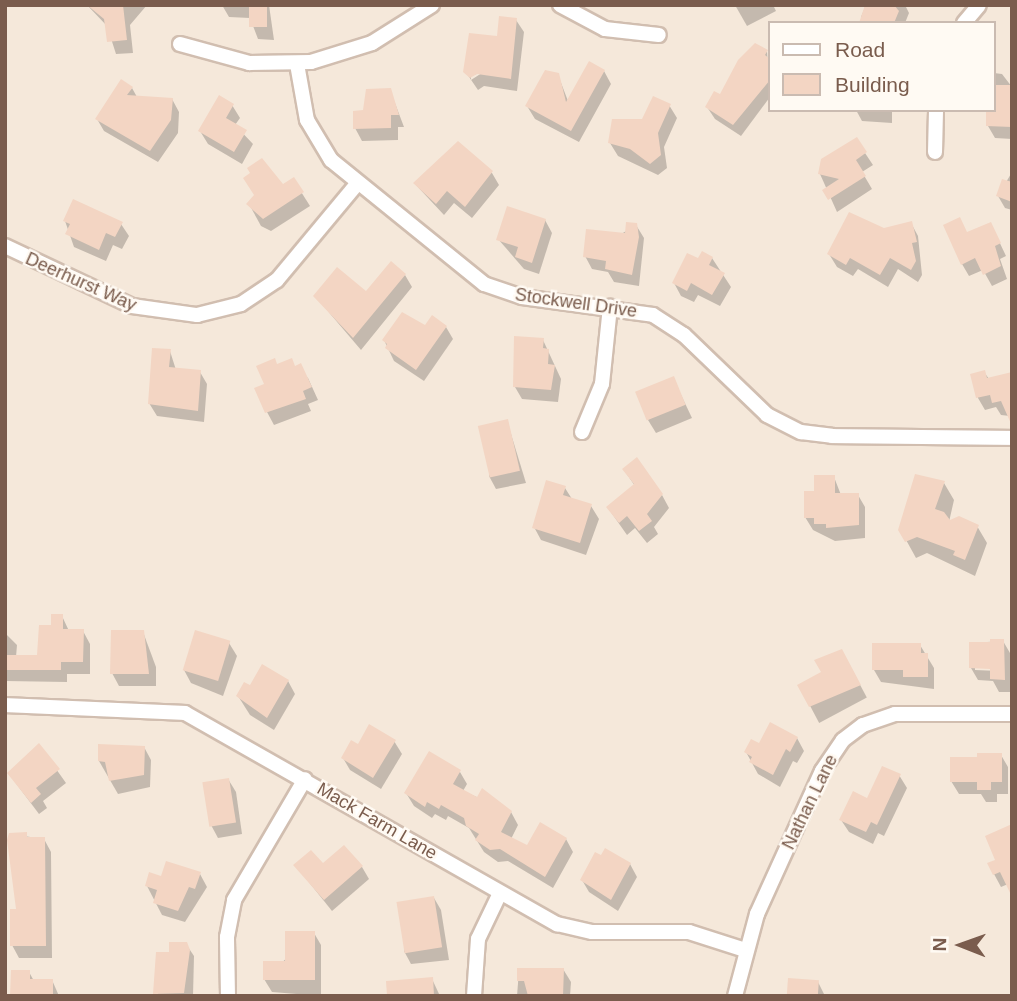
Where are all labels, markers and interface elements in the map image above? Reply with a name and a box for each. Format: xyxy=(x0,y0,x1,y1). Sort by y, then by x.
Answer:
legend xyxy=(768,21,996,112)
text: Road xyxy=(835,38,885,61)
text: Building xyxy=(835,73,910,96)
street label: Deerhurst Way xyxy=(22,248,140,316)
street label: Stockwell Drive xyxy=(514,284,638,322)
street label: Nathan Lane xyxy=(778,751,842,853)
street label: Mack Farm Lane xyxy=(313,778,441,864)
north arrow xyxy=(926,910,996,980)
text: N xyxy=(929,938,950,952)

